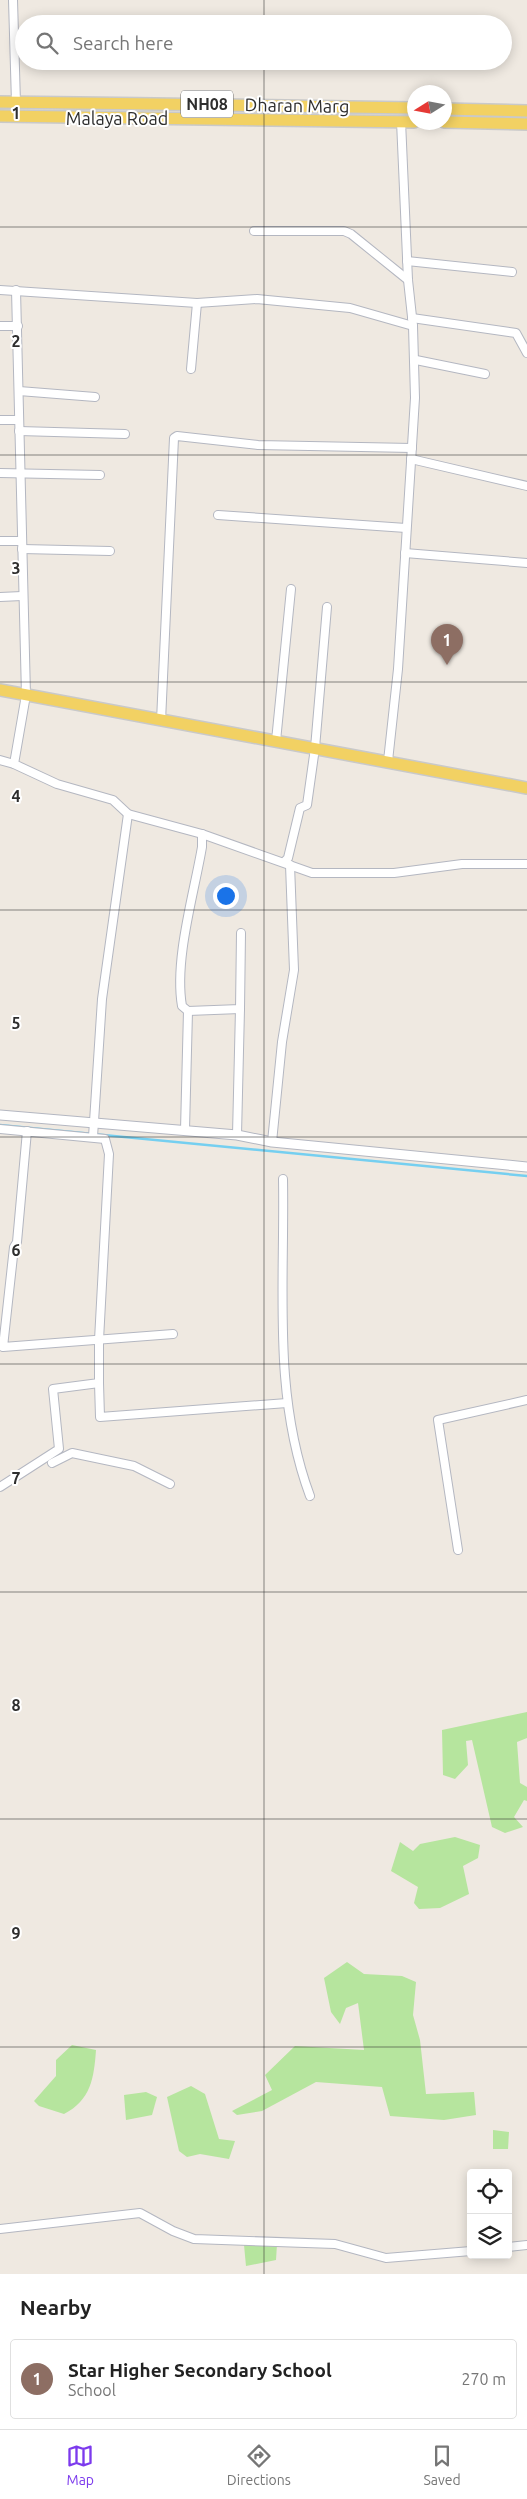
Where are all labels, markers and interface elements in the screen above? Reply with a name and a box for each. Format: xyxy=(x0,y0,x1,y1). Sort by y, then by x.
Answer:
search box xyxy=(15,15,512,70)
icon: search xyxy=(33,29,61,57)
text: Search here xyxy=(73,32,173,54)
north arrow xyxy=(407,85,452,130)
road number: NH08 xyxy=(181,90,233,118)
street label: Dharan Marg xyxy=(244,94,350,116)
text: 1 xyxy=(11,104,21,122)
street label: Malaya Road xyxy=(66,108,168,128)
text: 2 xyxy=(11,332,21,350)
text: 3 xyxy=(11,559,21,577)
pin: 1 xyxy=(431,624,463,665)
text: 4 xyxy=(11,787,21,805)
your location xyxy=(213,883,239,909)
text: 5 xyxy=(11,1014,21,1032)
text: 6 xyxy=(11,1241,21,1259)
text: 7 xyxy=(11,1469,21,1487)
text: 8 xyxy=(11,1696,21,1714)
text: 9 xyxy=(11,1924,21,1942)
map controls xyxy=(467,2169,512,2259)
button: locate xyxy=(467,2169,512,2214)
button: layers xyxy=(467,2214,512,2259)
text: Nearby xyxy=(20,2295,91,2319)
text: Star Higher Secondary School xyxy=(68,2359,332,2381)
text: 1 xyxy=(32,2370,42,2388)
text: 270 m xyxy=(461,2370,506,2388)
text: School xyxy=(68,2381,116,2399)
tab: Map xyxy=(66,2442,94,2488)
tab: Directions xyxy=(227,2442,291,2488)
tab: Saved xyxy=(423,2442,461,2488)

